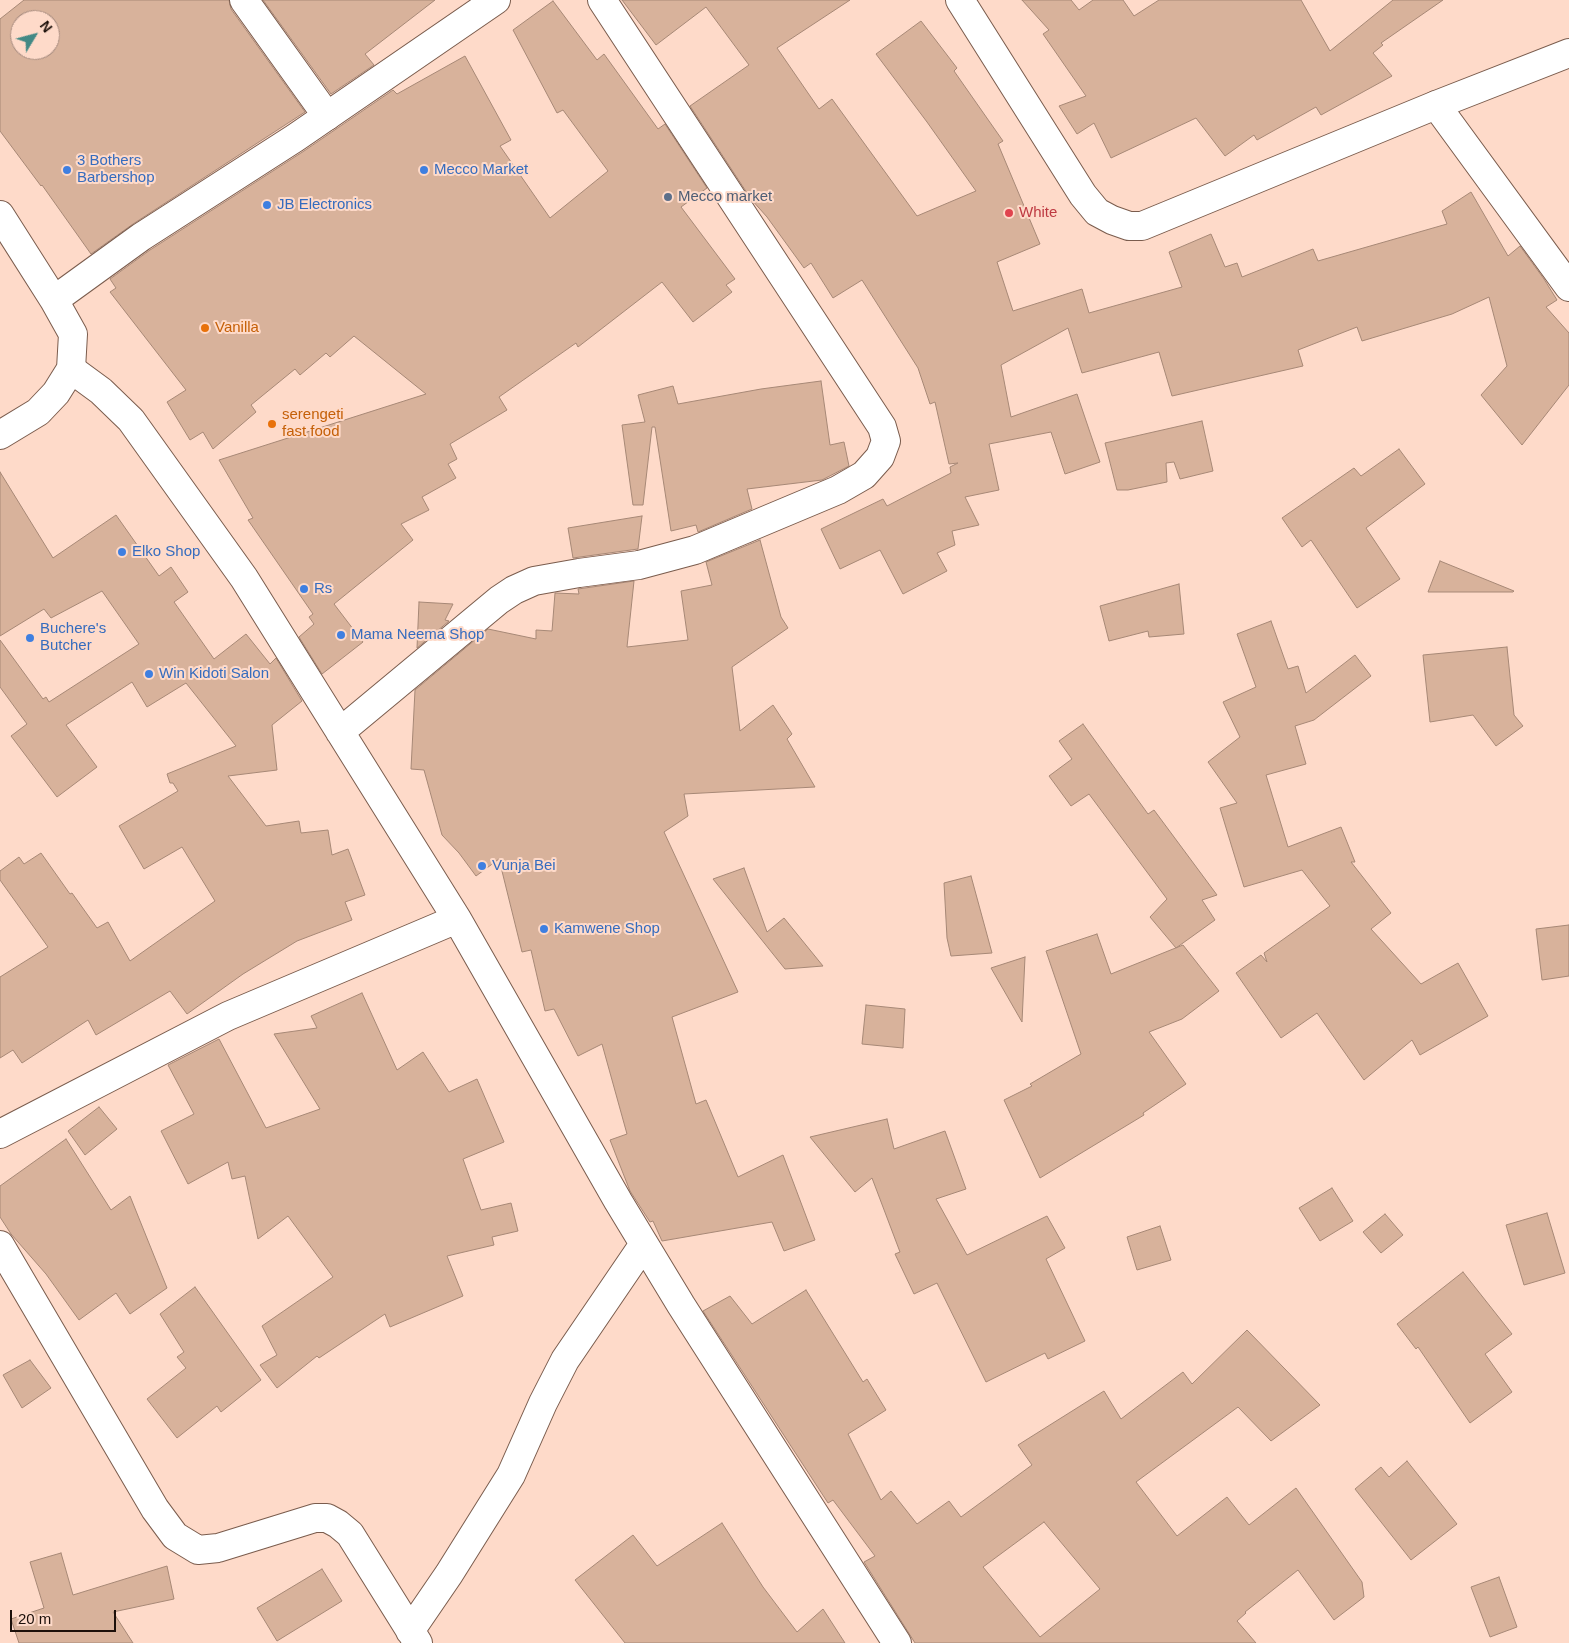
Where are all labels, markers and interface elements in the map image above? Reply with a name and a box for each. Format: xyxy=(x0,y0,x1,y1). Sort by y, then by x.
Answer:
north arrow xyxy=(10,10,60,60)
text: N xyxy=(37,18,56,35)
place label: 3 Bothers Barbershop xyxy=(77,152,155,187)
place label: Mecco Market xyxy=(434,161,528,179)
marker: 3 Bothers Barbershop xyxy=(61,164,73,176)
marker: Mecco Market xyxy=(418,164,430,176)
place label: Mecco market xyxy=(678,188,772,206)
marker: Mecco market xyxy=(662,191,674,203)
place label: JB Electronics xyxy=(277,196,372,214)
marker: JB Electronics xyxy=(261,199,273,211)
place label: White xyxy=(1019,204,1057,222)
marker: White xyxy=(1003,207,1015,219)
place label: Vanilla xyxy=(215,319,259,337)
marker: Vanilla xyxy=(199,322,211,334)
place label: serengeti fast food xyxy=(282,406,344,441)
marker: serengeti fast food xyxy=(266,418,278,430)
place label: Elko Shop xyxy=(132,543,200,561)
marker: Elko Shop xyxy=(116,546,128,558)
place label: Rs xyxy=(314,580,332,598)
marker: Rs xyxy=(298,583,310,595)
place label: Buchere's Butcher xyxy=(40,620,106,655)
place label: Mama Neema Shop xyxy=(351,626,484,644)
marker: Mama Neema Shop xyxy=(335,629,347,641)
marker: Buchere's Butcher xyxy=(24,632,36,644)
place label: Win Kidoti Salon xyxy=(159,665,269,683)
marker: Win Kidoti Salon xyxy=(143,668,155,680)
place label: Vunja Bei xyxy=(492,857,556,875)
marker: Vunja Bei xyxy=(476,860,488,872)
place label: Kamwene Shop xyxy=(554,920,660,938)
marker: Kamwene Shop xyxy=(538,923,550,935)
scale bar xyxy=(12,1600,119,1632)
text: 20 m xyxy=(18,1610,51,1627)

